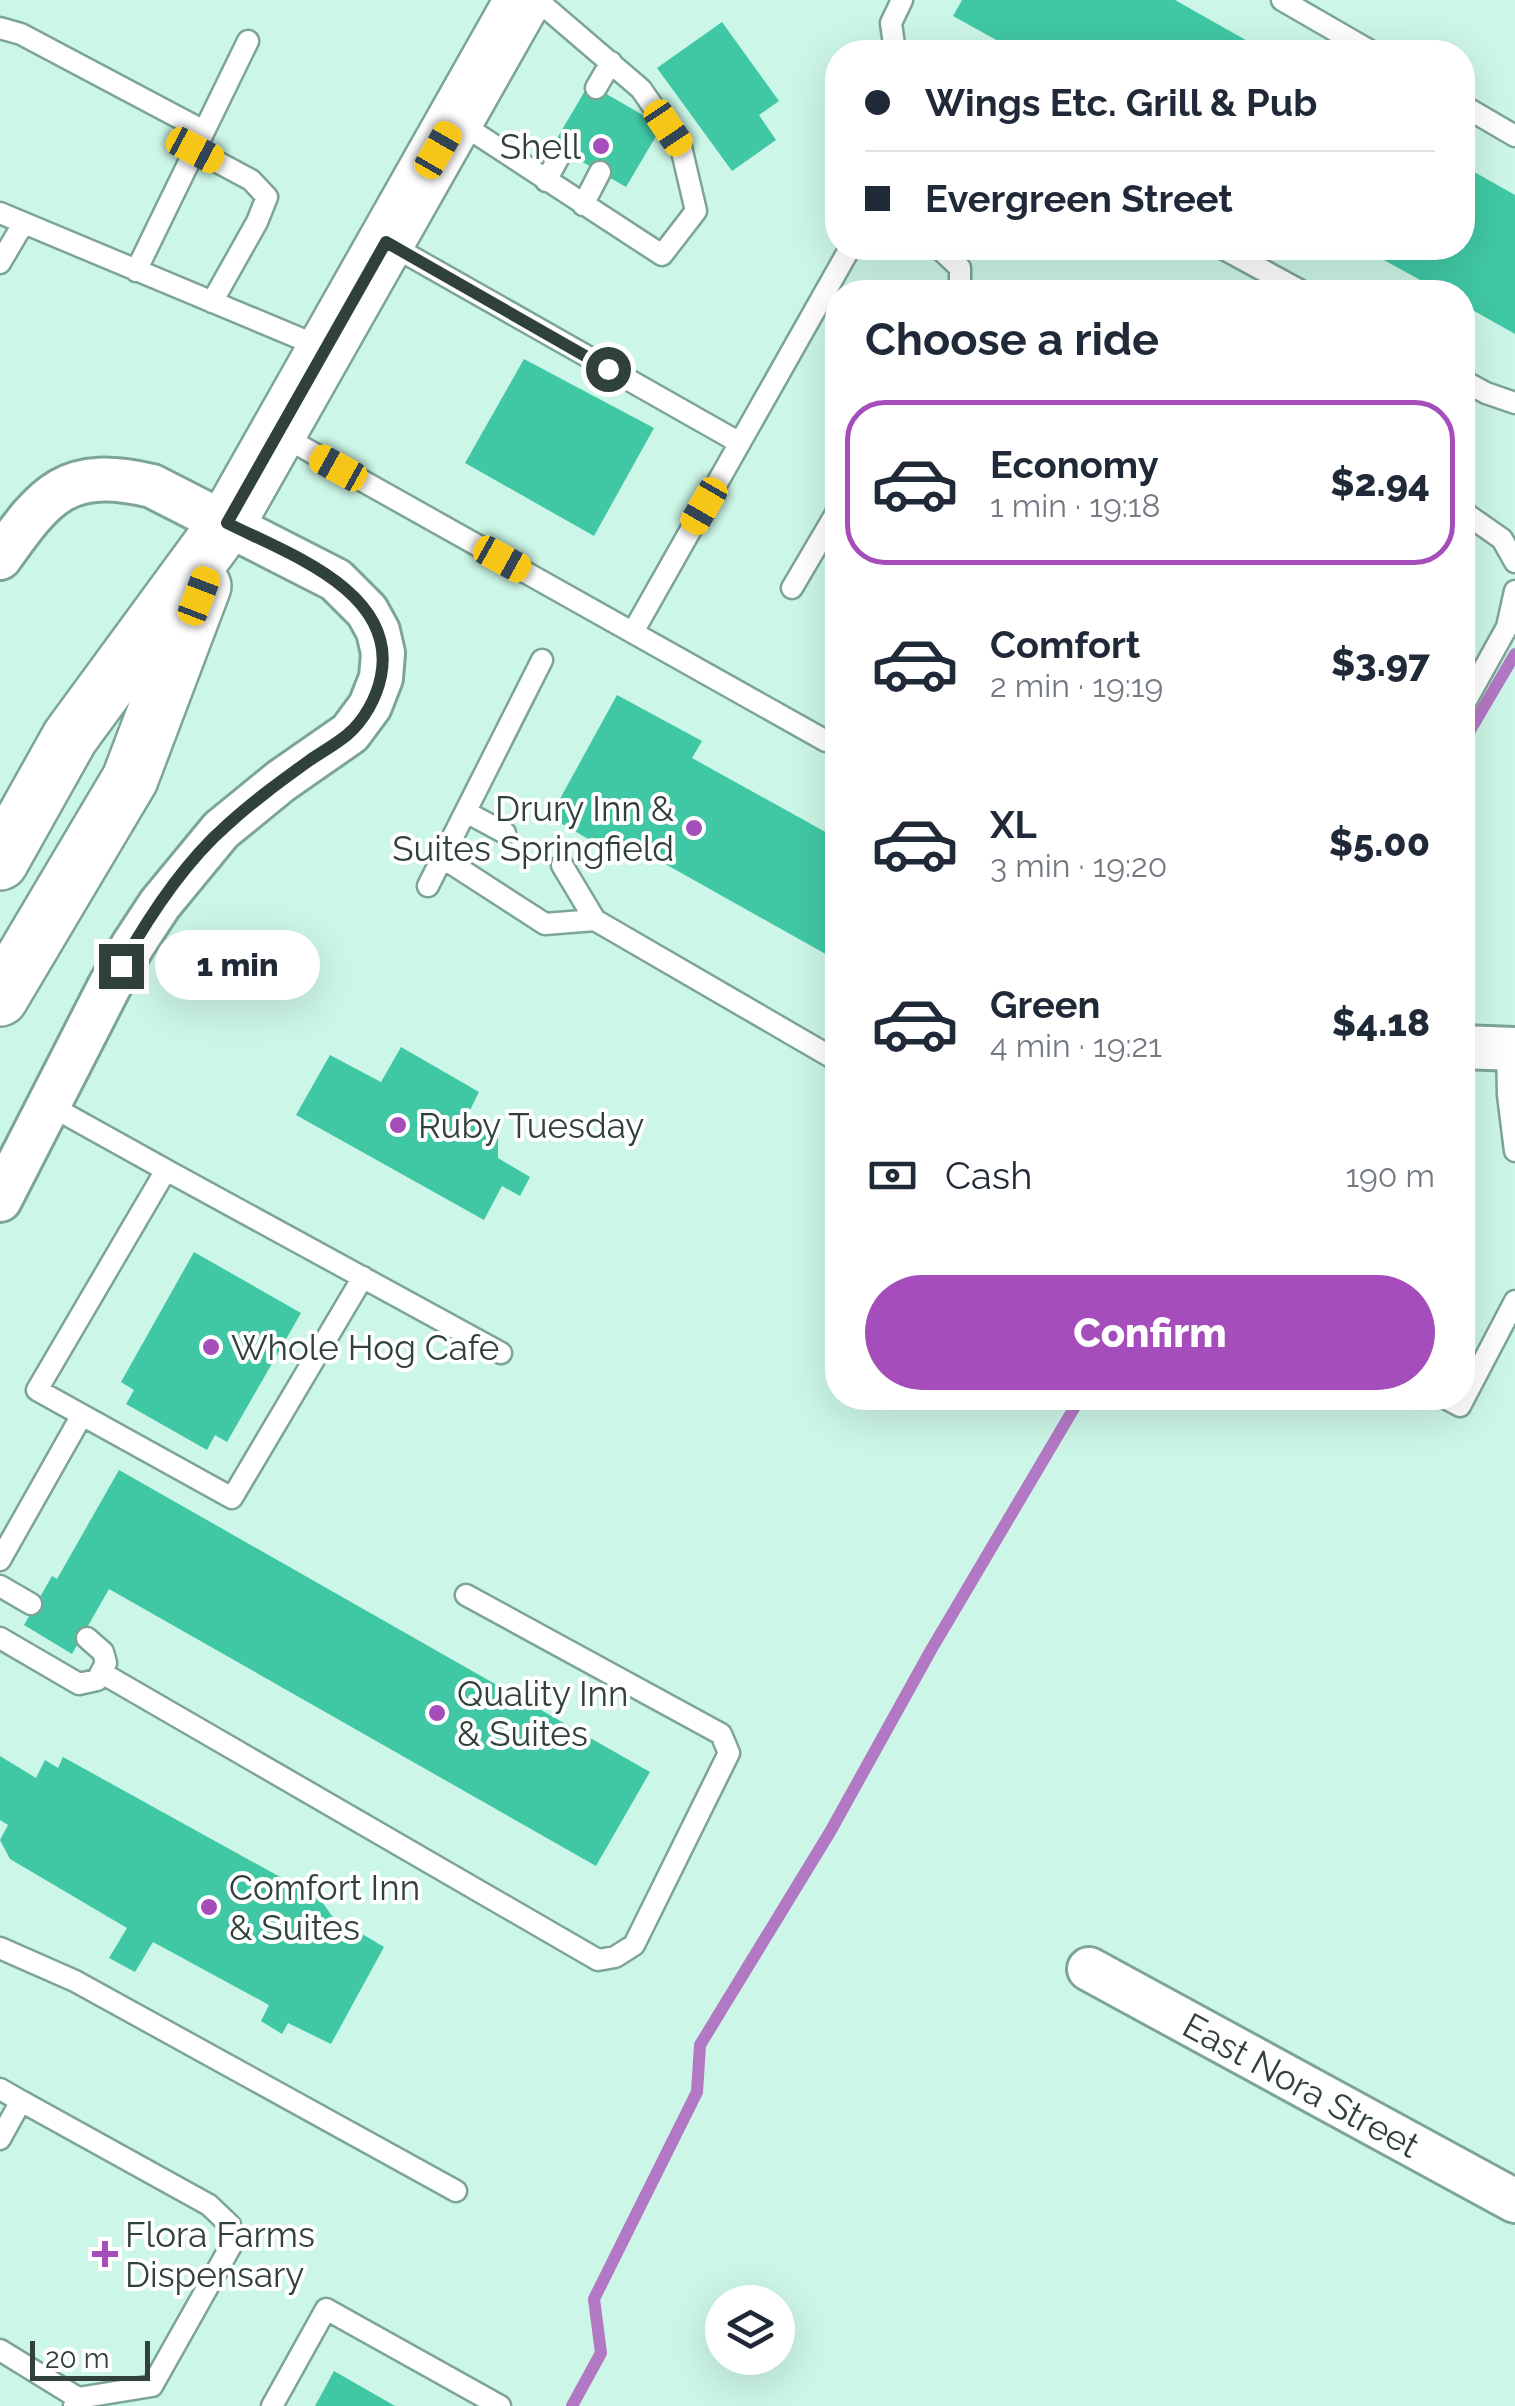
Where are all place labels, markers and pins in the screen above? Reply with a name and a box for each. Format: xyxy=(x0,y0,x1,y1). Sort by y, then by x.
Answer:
place label: Shell xyxy=(500,126,581,167)
marker: Shell xyxy=(590,135,612,157)
place label: Drury Inn & Suites Springfield xyxy=(392,788,675,869)
marker: Drury Inn & Suites Springfield xyxy=(683,817,705,839)
place label: Ruby Tuesday xyxy=(418,1105,644,1146)
marker: Ruby Tuesday xyxy=(387,1114,409,1136)
place label: Whole Hog Cafe xyxy=(231,1327,499,1368)
marker: Whole Hog Cafe xyxy=(200,1336,222,1358)
place label: Quality Inn & Suites xyxy=(457,1673,628,1754)
marker: Quality Inn & Suites xyxy=(426,1702,448,1724)
place label: Comfort Inn & Suites xyxy=(229,1867,420,1948)
marker: Comfort Inn & Suites xyxy=(198,1896,220,1918)
place label: Flora Farms Dispensary xyxy=(125,2214,315,2295)
marker: Flora Farms Dispensary xyxy=(94,2243,116,2265)

